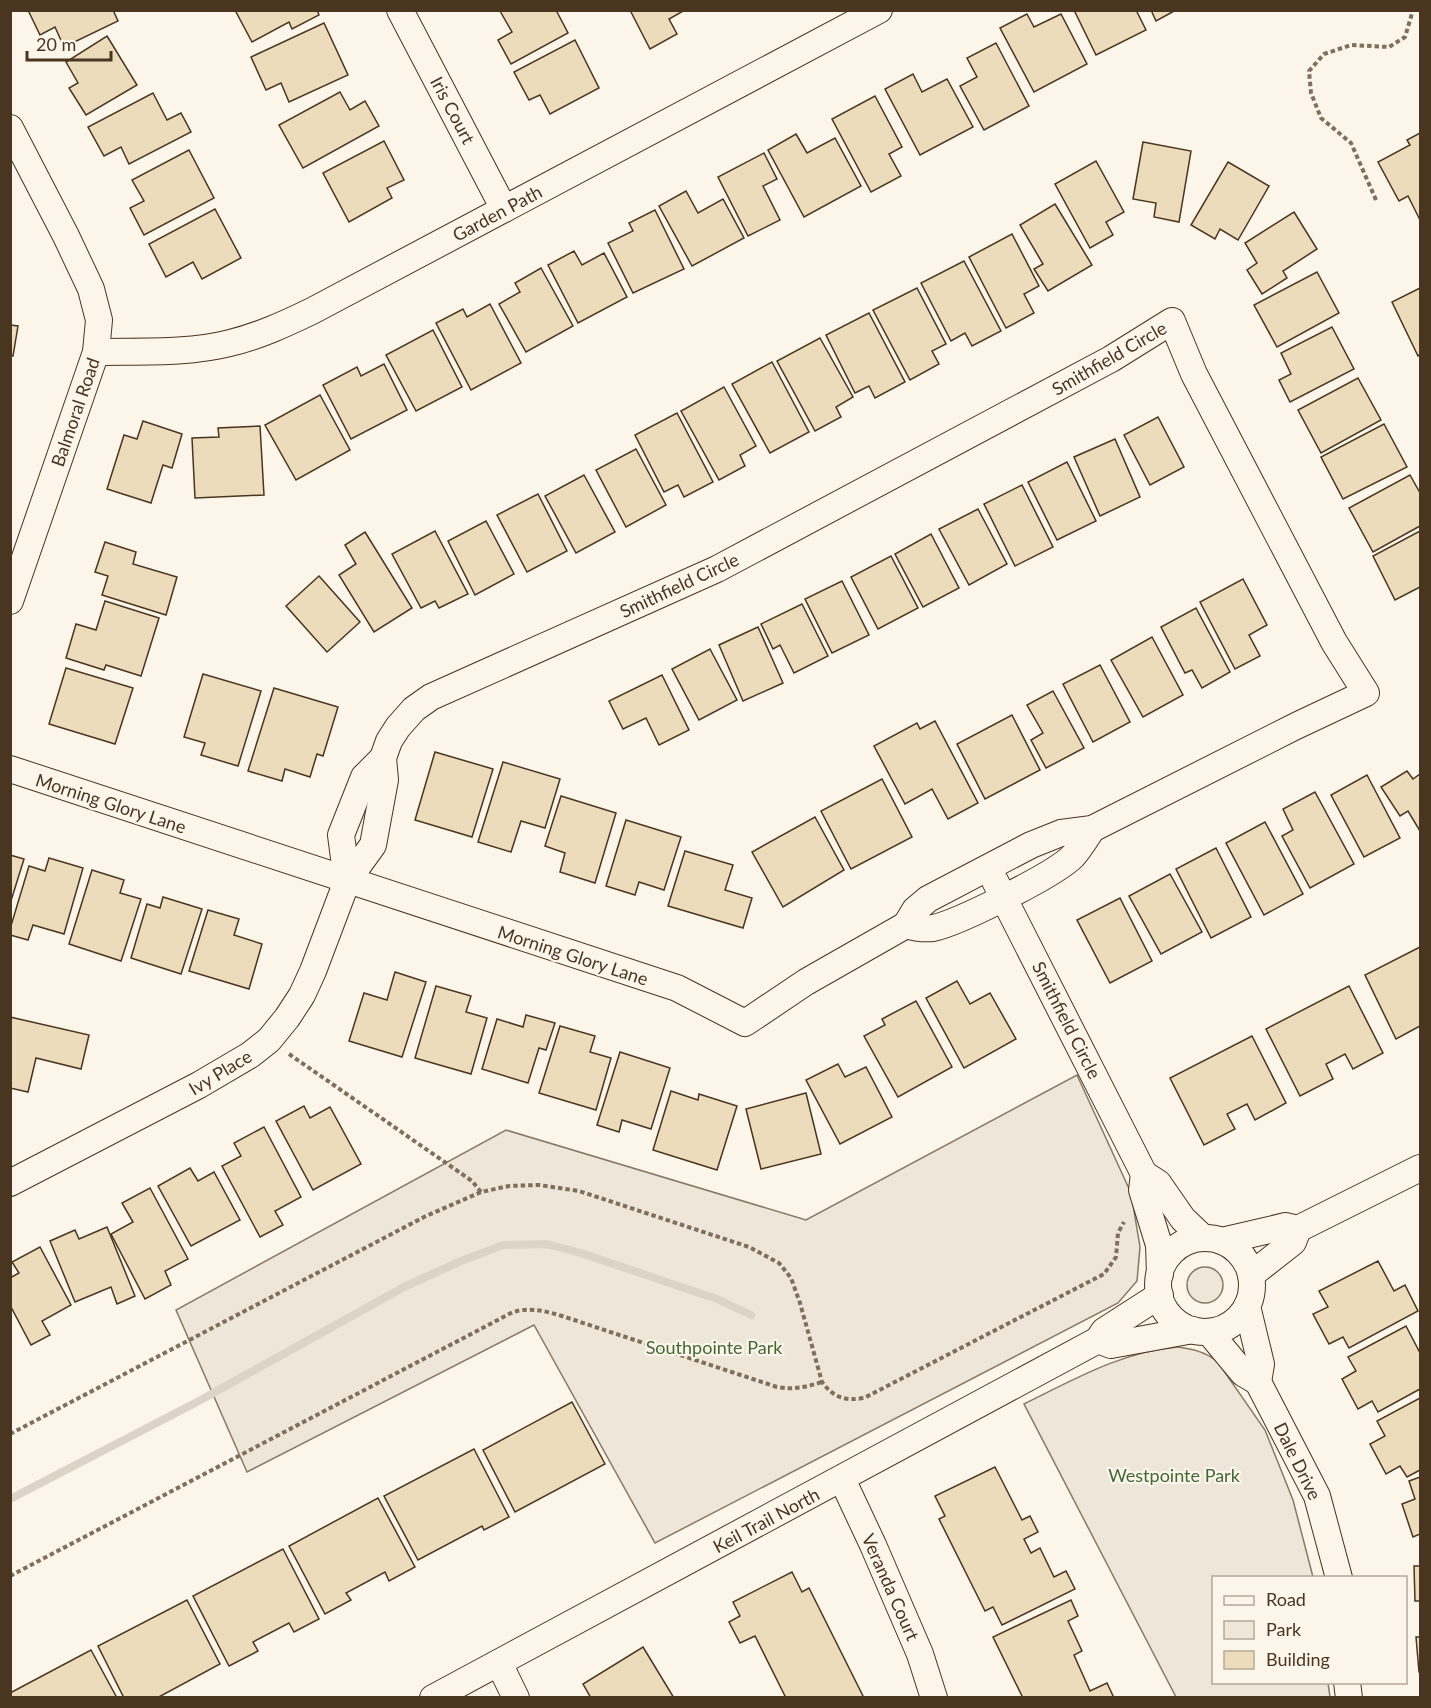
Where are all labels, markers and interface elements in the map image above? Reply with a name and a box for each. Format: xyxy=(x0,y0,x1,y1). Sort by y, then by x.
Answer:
scale bar xyxy=(27,24,111,62)
text: 20 m xyxy=(36,33,76,55)
street label: Iris Court xyxy=(426,72,480,148)
street label: Garden Path xyxy=(448,180,546,246)
street label: Smithfield Circle xyxy=(1048,316,1170,400)
street label: Balmoral Road xyxy=(46,355,104,469)
street label: Smithfield Circle xyxy=(616,548,742,622)
street label: Morning Glory Lane xyxy=(33,768,189,838)
street label: Morning Glory Lane xyxy=(495,920,651,990)
street label: Smithfield Circle xyxy=(1028,958,1106,1082)
street label: Ivy Place xyxy=(185,1045,255,1099)
park label: Southpointe Park xyxy=(646,1336,783,1358)
street label: Dale Drive xyxy=(1270,1419,1326,1503)
park label: Westpointe Park xyxy=(1108,1464,1241,1486)
street label: Keil Trail North xyxy=(709,1483,823,1557)
street label: Veranda Court xyxy=(858,1530,925,1644)
legend xyxy=(1212,1576,1407,1684)
text: Road xyxy=(1266,1588,1306,1610)
text: Park xyxy=(1266,1618,1302,1640)
text: Building xyxy=(1266,1648,1330,1670)

